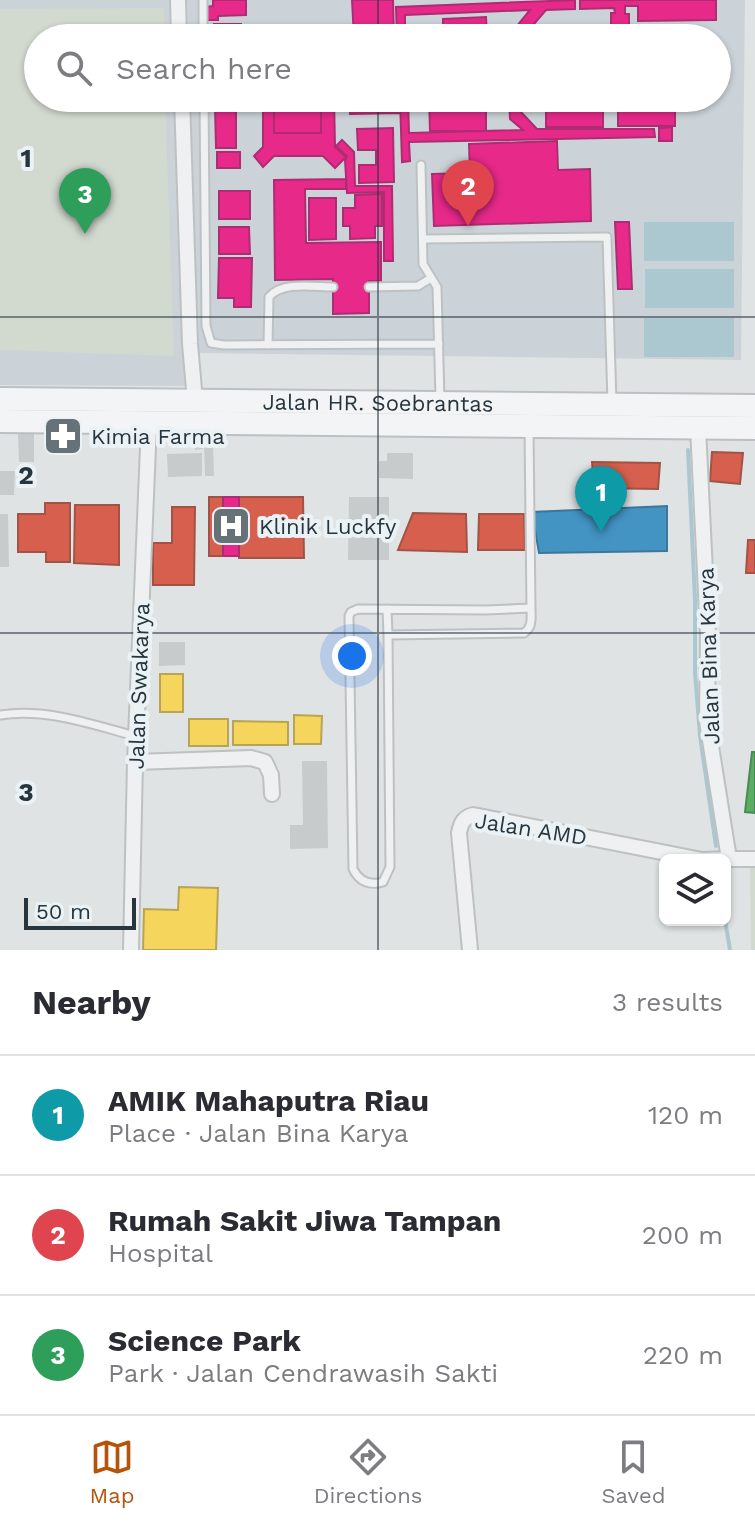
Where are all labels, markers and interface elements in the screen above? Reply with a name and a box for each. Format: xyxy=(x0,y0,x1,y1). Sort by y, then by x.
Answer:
search box xyxy=(24,24,731,112)
icon: search xyxy=(52,46,96,90)
text: Search here xyxy=(116,51,292,86)
text: 1 xyxy=(20,143,32,173)
pin: 2 xyxy=(442,160,494,226)
pin: 3 xyxy=(59,168,111,234)
street label: Jalan HR. Soebrantas xyxy=(263,389,493,416)
pharmacy icon: Kimia Farma xyxy=(42,415,84,457)
place label: Kimia Farma xyxy=(91,424,225,449)
text: 2 xyxy=(18,460,34,490)
pin: 1 xyxy=(575,466,627,532)
hospital icon: Klinik Luckfy xyxy=(210,505,252,547)
place label: Klinik Luckfy xyxy=(259,514,397,539)
street label: Jalan Bina Karya xyxy=(693,567,725,745)
street label: Jalan Swakarya xyxy=(124,602,154,770)
your location xyxy=(332,636,372,676)
text: 3 xyxy=(18,777,34,807)
street label: Jalan AMD xyxy=(473,808,589,850)
map controls xyxy=(659,854,731,926)
button: layers xyxy=(659,854,731,926)
scale bar xyxy=(24,894,136,930)
text: 50 m xyxy=(36,899,91,924)
text: Nearby xyxy=(32,982,151,1022)
text: 3 results xyxy=(612,987,723,1017)
text: AMIK Mahaputra Riau xyxy=(108,1083,429,1118)
text: 1 xyxy=(52,1100,64,1130)
text: 120 m xyxy=(648,1100,723,1130)
text: Place · Jalan Bina Karya xyxy=(108,1118,408,1148)
text: Rumah Sakit Jiwa Tampan xyxy=(108,1203,501,1238)
text: 2 xyxy=(50,1220,66,1250)
text: 200 m xyxy=(642,1220,723,1250)
text: Hospital xyxy=(108,1238,213,1268)
text: Science Park xyxy=(108,1323,301,1358)
text: 3 xyxy=(50,1340,66,1370)
text: 220 m xyxy=(643,1340,723,1370)
text: Park · Jalan Cendrawasih Sakti xyxy=(108,1358,498,1388)
tab: Map xyxy=(90,1435,134,1508)
tab: Directions xyxy=(314,1435,422,1508)
tab: Saved xyxy=(602,1435,665,1508)

